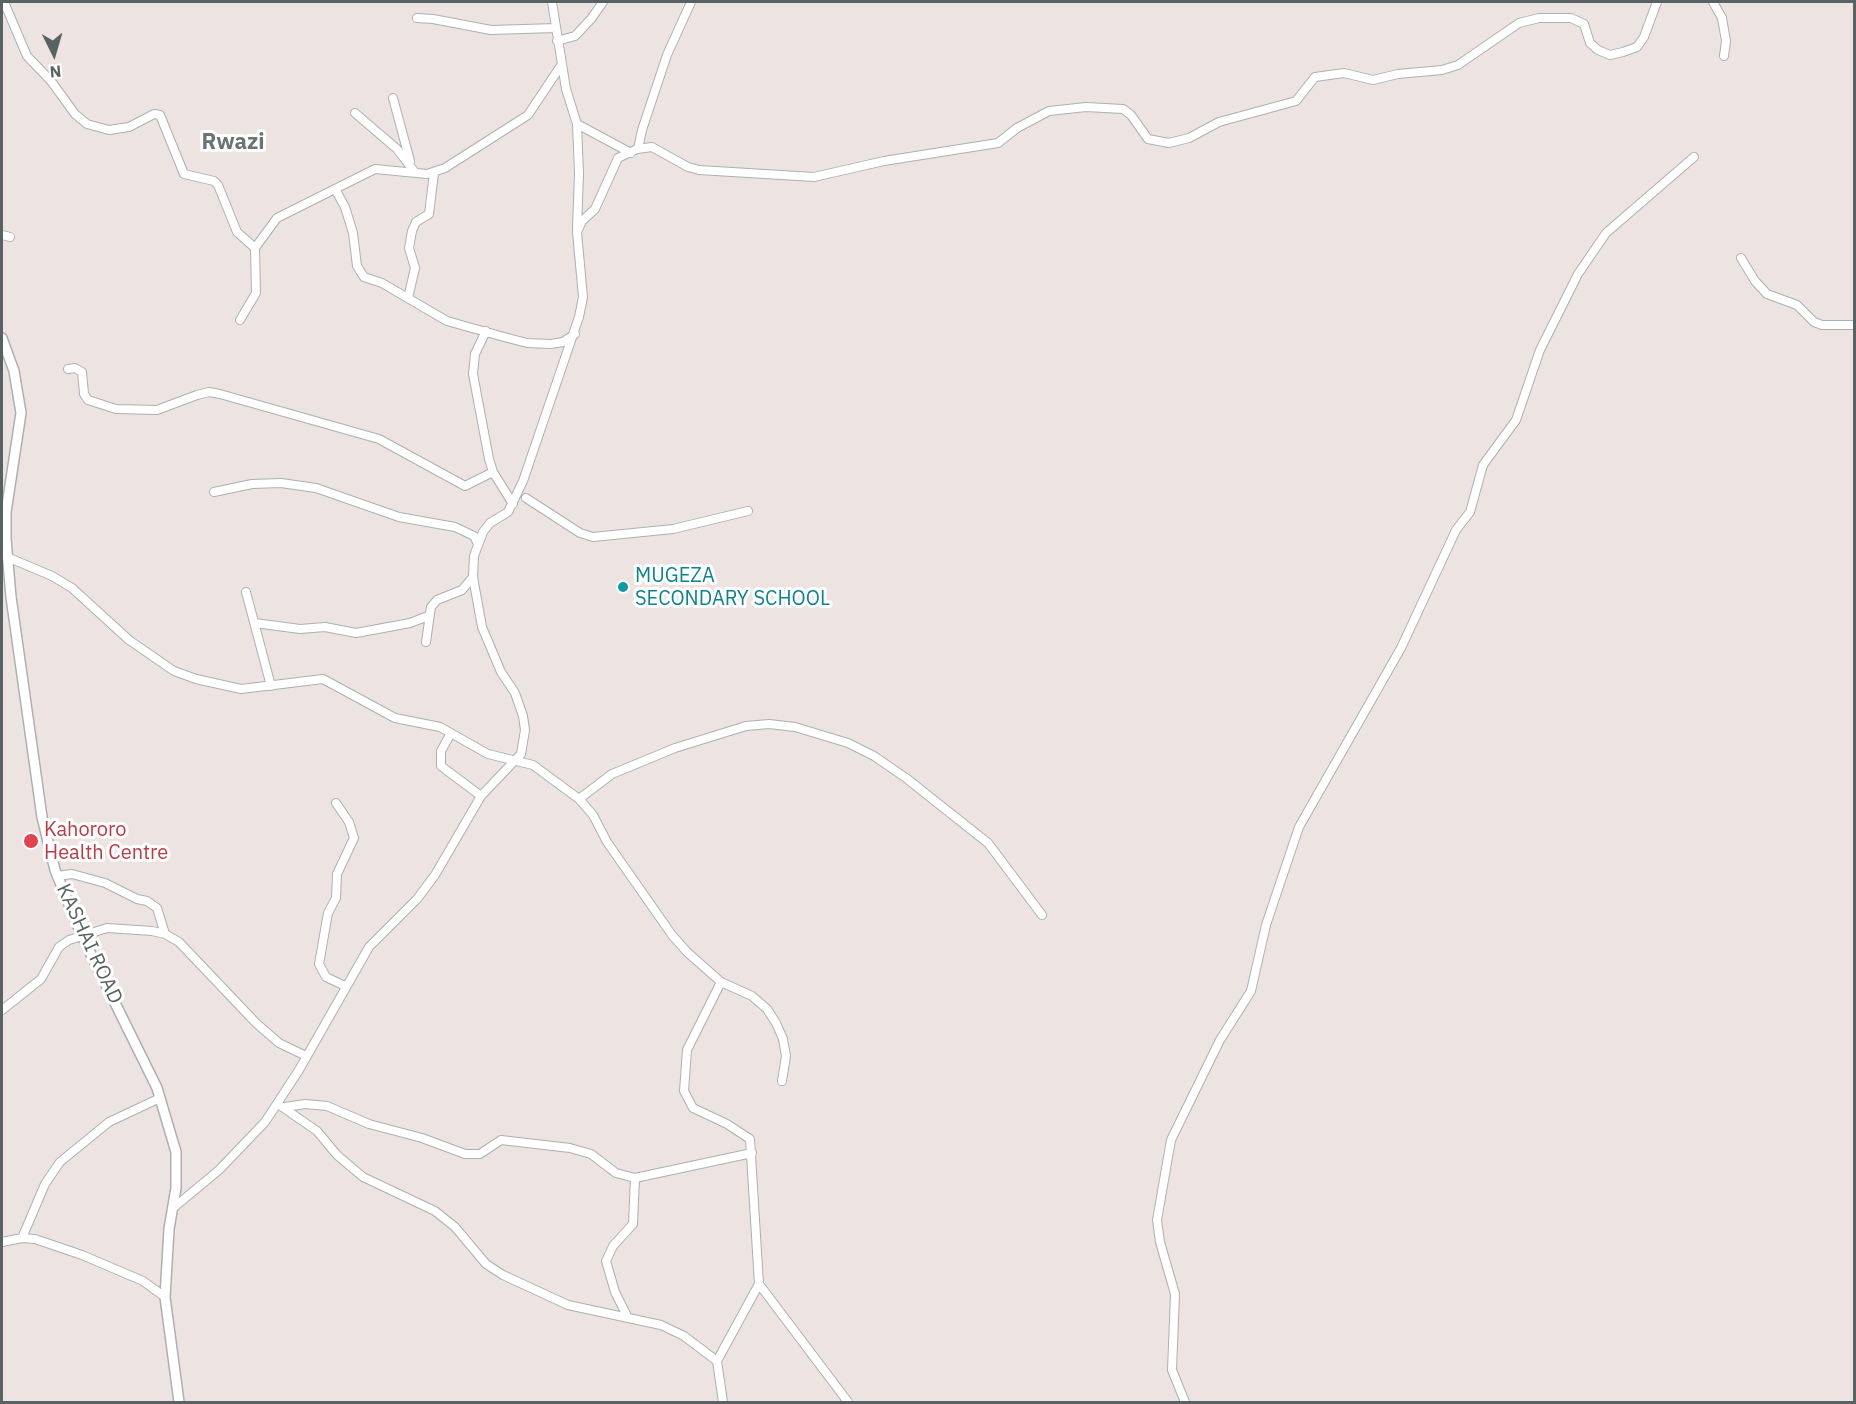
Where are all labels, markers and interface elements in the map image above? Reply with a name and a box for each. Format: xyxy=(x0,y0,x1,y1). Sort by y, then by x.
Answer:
north arrow xyxy=(24,24,84,84)
text: N xyxy=(49,61,62,82)
district label: Rwazi xyxy=(201,130,265,156)
place label: MUGEZA SECONDARY SCHOOL xyxy=(635,564,830,611)
marker: MUGEZA SECONDARY SCHOOL xyxy=(616,580,630,594)
place label: Kahororo Health Centre xyxy=(44,818,168,865)
marker: Kahororo Health Centre xyxy=(22,832,40,850)
street label: KASHAI ROAD xyxy=(51,880,127,1008)

